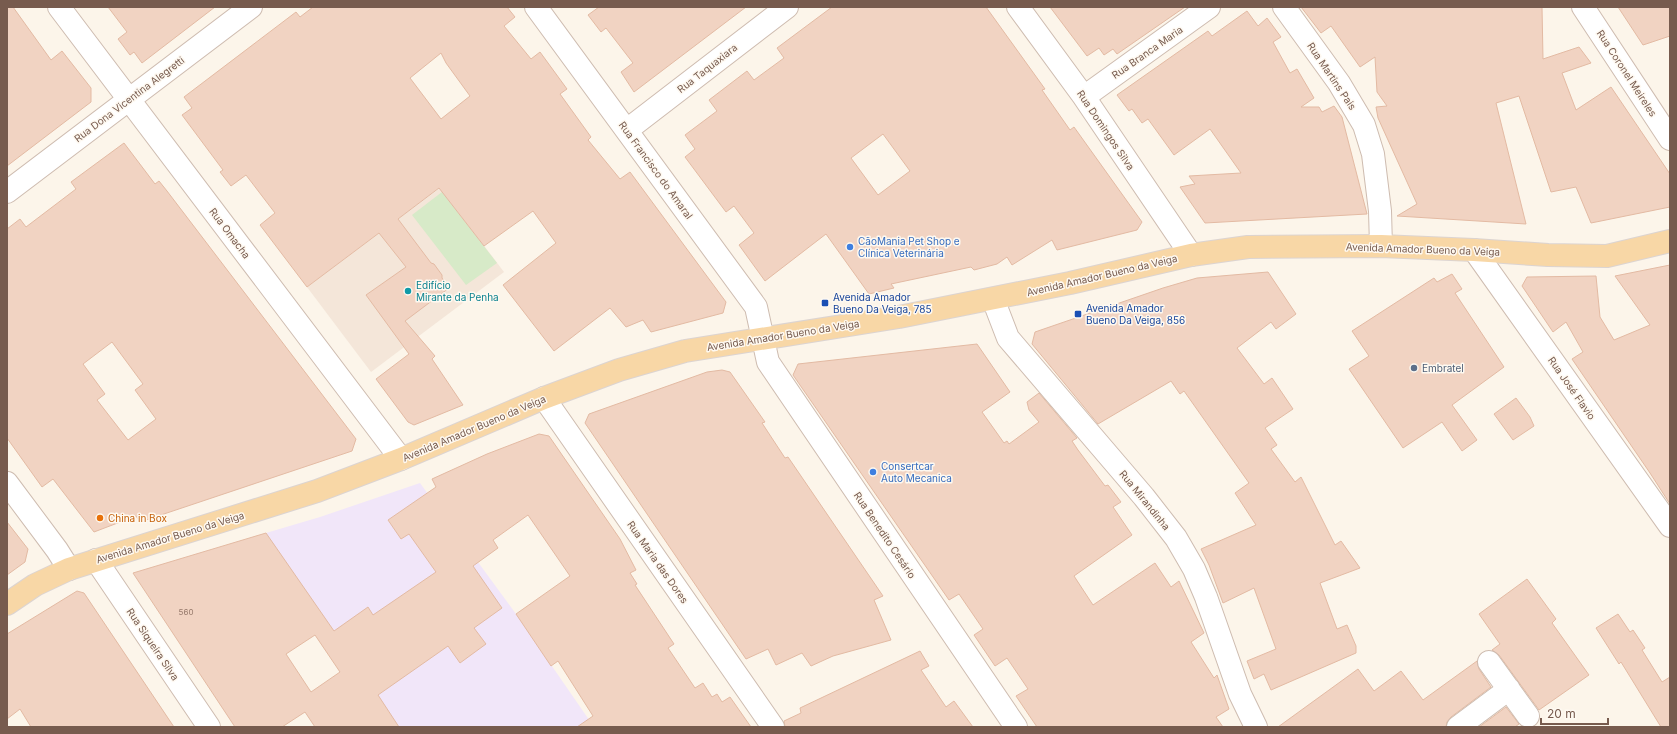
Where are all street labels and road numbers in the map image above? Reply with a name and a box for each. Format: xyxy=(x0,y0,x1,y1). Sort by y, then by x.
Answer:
street label: Rua Branca Maria xyxy=(1109,23,1185,81)
street label: Rua Coronel Meireles xyxy=(1594,27,1660,119)
street label: Rua Martins Pais xyxy=(1305,40,1359,112)
street label: Rua Taquaxiara xyxy=(675,41,739,95)
street label: Rua Dona Vicentina Alegretti xyxy=(72,54,186,144)
street label: Rua Domingos Silva xyxy=(1075,88,1137,172)
street label: Rua Francisco do Amaral xyxy=(617,119,695,221)
street label: Rua Omacha xyxy=(207,205,253,261)
street label: Avenida Amador Bueno da Veiga xyxy=(1346,240,1500,258)
street label: Avenida Amador Bueno da Veiga xyxy=(1025,252,1179,298)
street label: Avenida Amador Bueno da Veiga xyxy=(706,317,860,353)
street label: Rua José Flavio xyxy=(1546,354,1598,422)
street label: Avenida Amador Bueno da Veiga xyxy=(401,392,547,464)
street label: Rua Mirandinha xyxy=(1117,468,1173,532)
street label: Rua Benedito Cesário xyxy=(852,489,918,581)
street label: Avenida Amador Bueno da Veiga xyxy=(94,509,246,565)
street label: Rua Maria das Dores xyxy=(625,518,691,606)
street label: Rua Siqueira Silva xyxy=(124,606,182,682)

